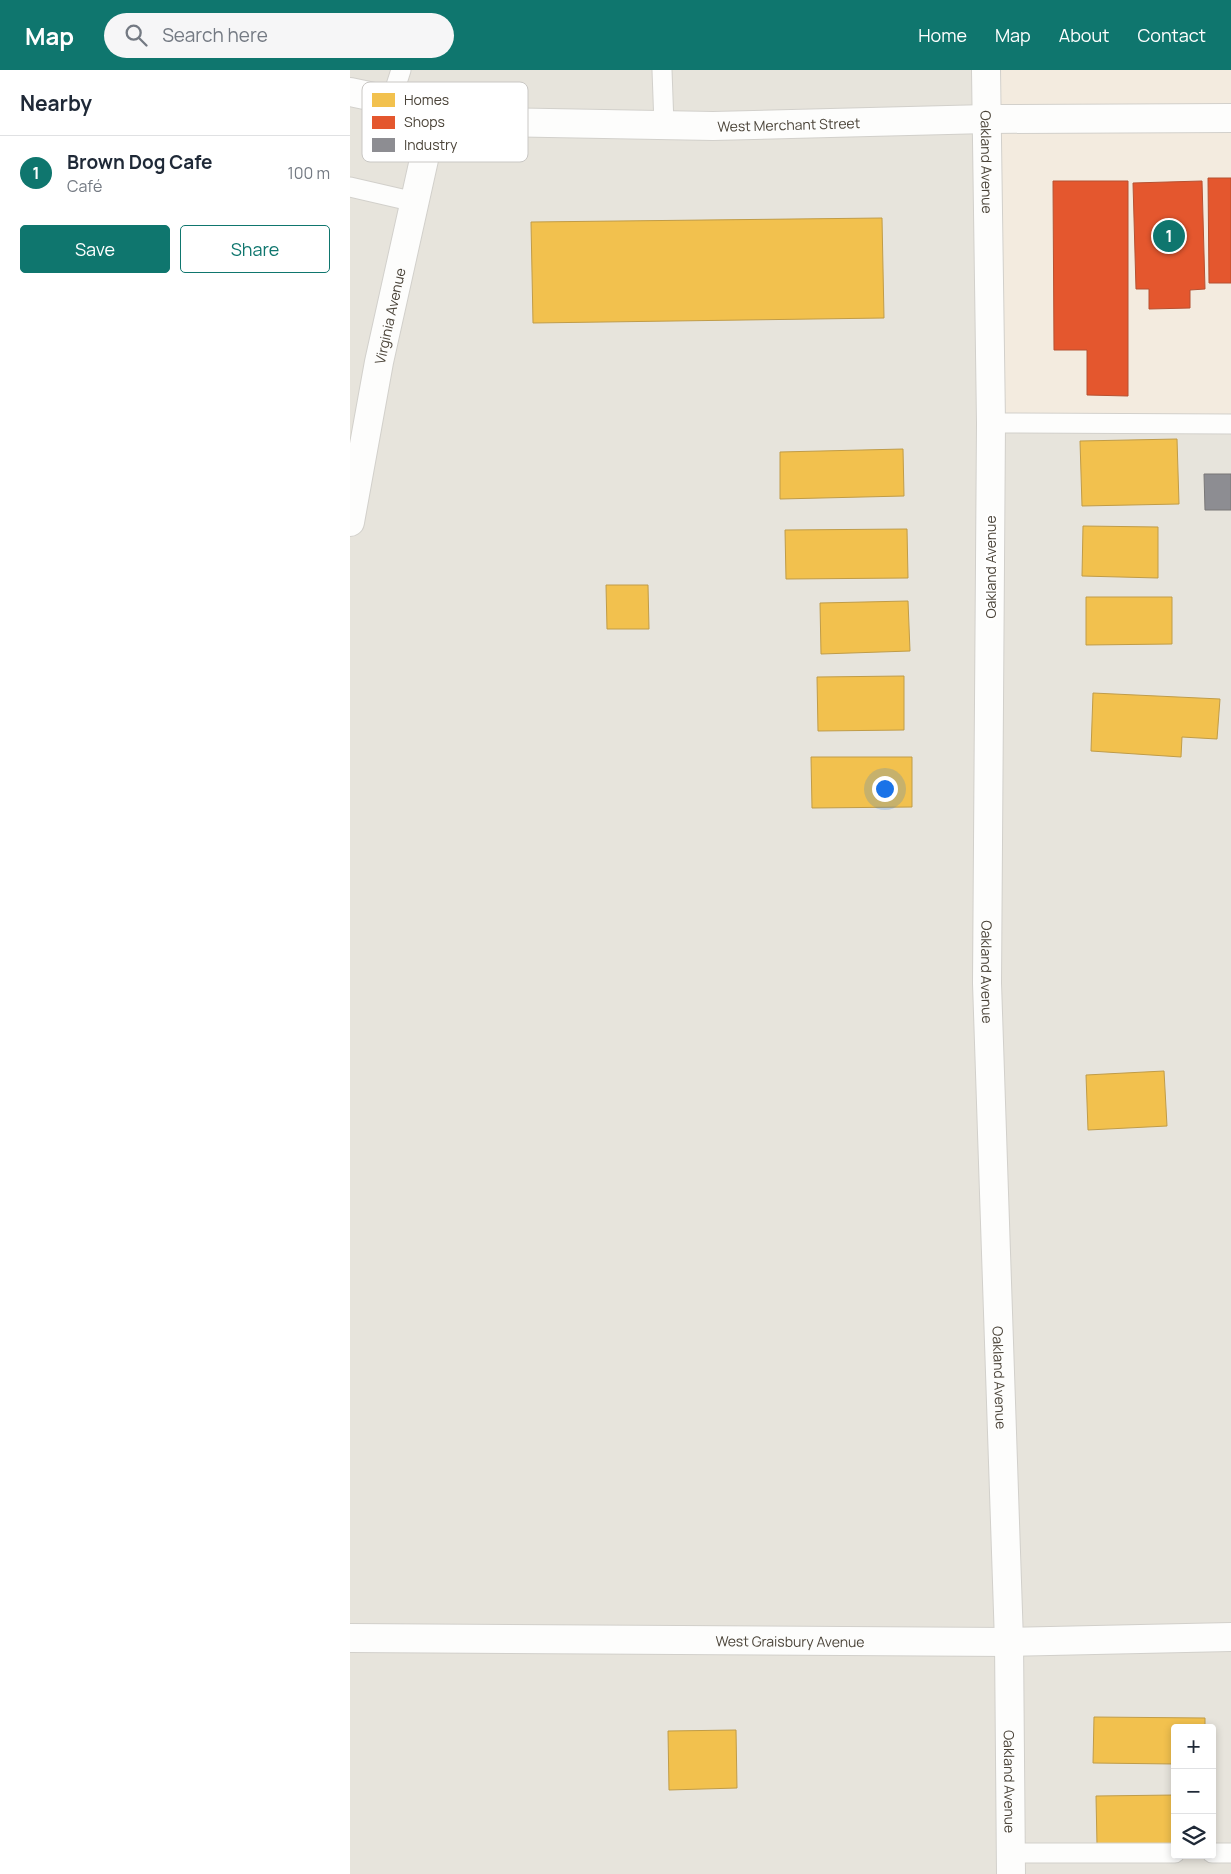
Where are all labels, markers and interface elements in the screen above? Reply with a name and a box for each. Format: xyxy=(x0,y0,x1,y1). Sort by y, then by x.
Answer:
search box xyxy=(104,13,454,58)
text: Map xyxy=(25,19,74,52)
icon: search xyxy=(122,21,150,49)
text: Search here xyxy=(162,22,268,48)
text: Home xyxy=(918,23,967,47)
text: Map xyxy=(995,23,1031,47)
text: About xyxy=(1059,23,1109,47)
text: Contact xyxy=(1137,23,1206,47)
legend xyxy=(362,82,528,162)
text: Nearby xyxy=(20,89,92,117)
text: Homes xyxy=(404,90,449,109)
street label: Oakland Avenue xyxy=(977,110,998,214)
text: Shops xyxy=(404,112,445,131)
street label: West Merchant Street xyxy=(717,113,861,135)
text: Industry xyxy=(404,135,458,154)
text: Brown Dog Cafe xyxy=(67,149,212,175)
text: 1 xyxy=(32,162,40,184)
text: 100 m xyxy=(287,162,330,184)
text: Café xyxy=(67,175,102,197)
pin: 1 xyxy=(1153,217,1185,255)
button: Save xyxy=(20,225,170,273)
button: Share xyxy=(180,225,330,273)
street label: Virginia Avenue xyxy=(369,266,409,366)
street label: Oakland Avenue xyxy=(981,515,1000,619)
your location xyxy=(872,776,898,802)
street label: Oakland Avenue xyxy=(977,920,998,1024)
street label: Oakland Avenue xyxy=(989,1326,1011,1430)
street label: West Graisbury Avenue xyxy=(715,1631,865,1651)
map controls xyxy=(1171,1724,1216,1859)
button: + xyxy=(1171,1724,1216,1769)
street label: Oakland Avenue xyxy=(1000,1730,1020,1833)
button: − xyxy=(1171,1769,1216,1814)
button: layers xyxy=(1171,1814,1216,1859)

